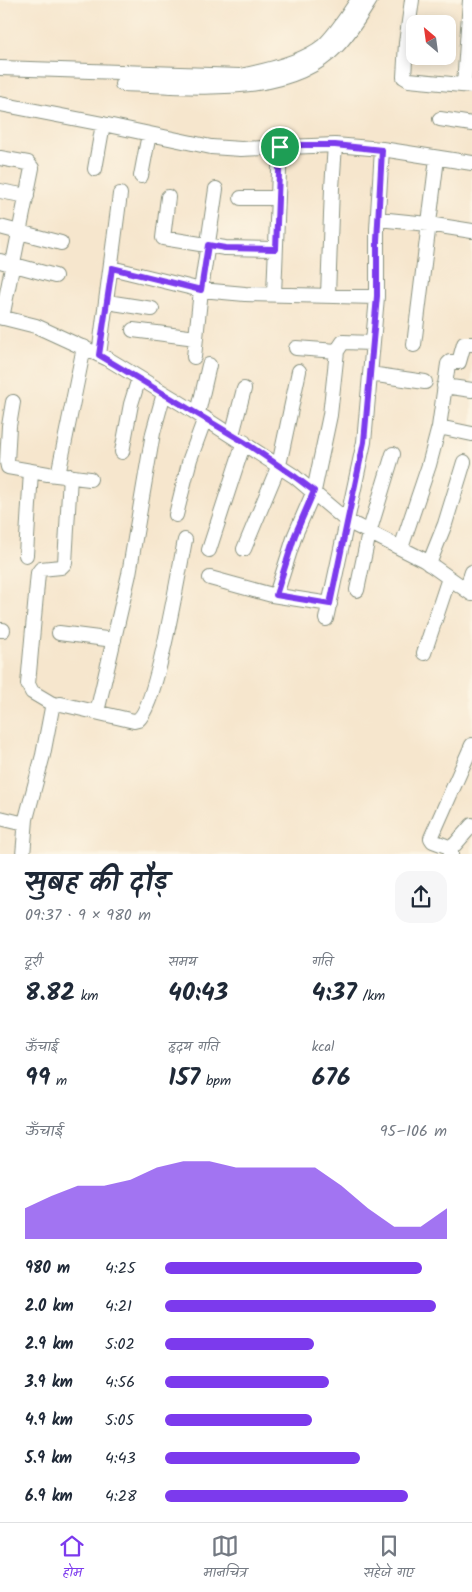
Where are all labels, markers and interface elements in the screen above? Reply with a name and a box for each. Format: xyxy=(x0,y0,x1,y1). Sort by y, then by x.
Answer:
north arrow xyxy=(406,15,456,65)
map controls xyxy=(406,15,456,65)
pin xyxy=(259,126,301,168)
icon: arrive xyxy=(266,133,294,161)
text: सुबह की दौड़ xyxy=(25,861,168,906)
button: share xyxy=(395,871,447,923)
text: 09:37 · 9 × 980 m xyxy=(25,903,151,928)
text: दूरी xyxy=(25,951,42,973)
text: समय xyxy=(168,951,196,973)
text: गति xyxy=(312,951,333,973)
text: 8.82 xyxy=(25,973,75,1013)
text: 40:43 xyxy=(168,973,228,1013)
text: 4:37 xyxy=(312,973,357,1013)
text: km xyxy=(75,985,98,1007)
text: /km xyxy=(357,985,385,1007)
text: ऊँचाई xyxy=(25,1036,58,1058)
text: हृदय गति xyxy=(168,1036,218,1058)
text: kcal xyxy=(312,1036,334,1058)
text: 99 xyxy=(25,1058,50,1098)
text: 157 xyxy=(168,1058,200,1098)
text: 676 xyxy=(312,1058,351,1098)
text: m xyxy=(50,1070,67,1092)
text: bpm xyxy=(200,1070,231,1092)
text: ऊँचाई xyxy=(25,1119,63,1144)
text: 95–106 m xyxy=(380,1119,447,1144)
text: 980 m xyxy=(25,1256,70,1281)
text: 4:25 xyxy=(105,1256,136,1281)
text: 2.0 km xyxy=(25,1294,73,1319)
text: 4:21 xyxy=(105,1294,132,1319)
text: 2.9 km xyxy=(25,1332,73,1357)
text: 5:02 xyxy=(105,1332,135,1357)
text: 3.9 km xyxy=(25,1370,73,1395)
text: 4:56 xyxy=(105,1370,135,1395)
text: 4.9 km xyxy=(25,1408,73,1433)
text: 5:05 xyxy=(105,1408,134,1433)
text: 5.9 km xyxy=(25,1446,72,1471)
text: 4:43 xyxy=(105,1446,136,1471)
text: 6.9 km xyxy=(25,1484,73,1509)
text: 4:28 xyxy=(105,1484,137,1509)
tab: होम xyxy=(58,1532,86,1584)
tab: मानचित्र xyxy=(203,1532,247,1584)
tab: सहेजे गए xyxy=(364,1532,414,1584)

